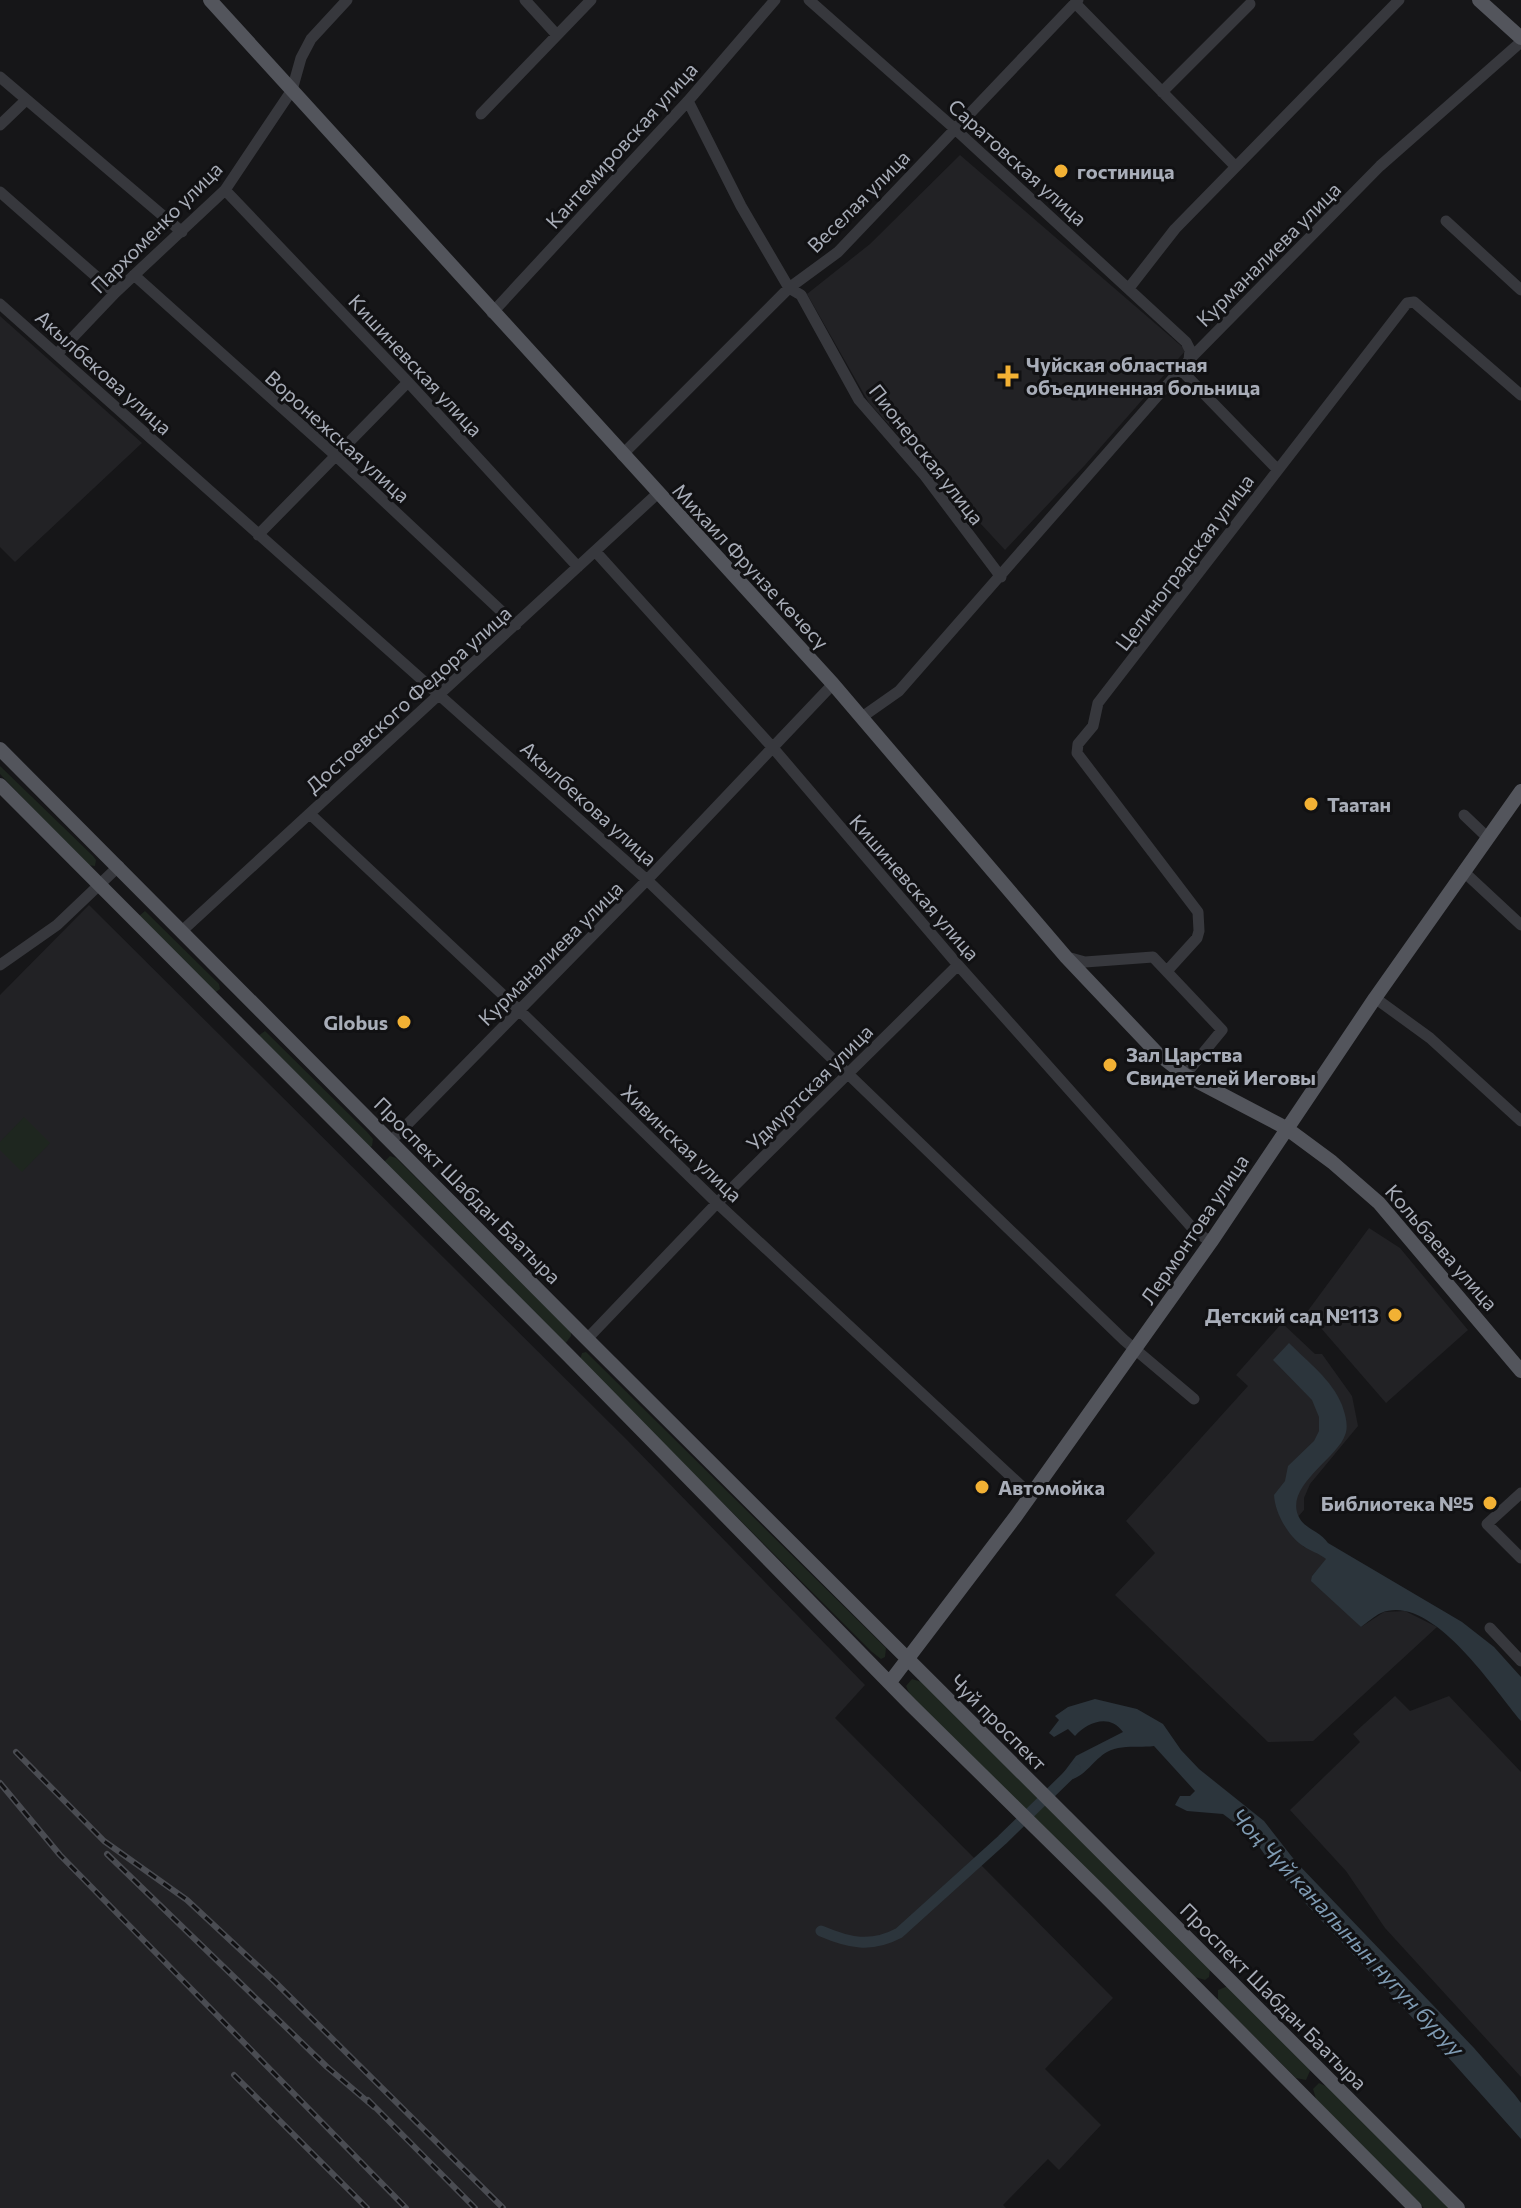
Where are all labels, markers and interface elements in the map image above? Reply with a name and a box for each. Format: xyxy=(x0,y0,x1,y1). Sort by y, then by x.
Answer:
street label: Кантемировская улица xyxy=(540,57,702,233)
street label: Саратовская улица xyxy=(944,94,1092,230)
street label: Веселая улица xyxy=(802,145,914,257)
street label: Пархоменко улица xyxy=(85,156,227,298)
place label: гостиница xyxy=(1077,159,1174,183)
marker: гостиница xyxy=(1052,162,1070,180)
street label: Курманалиева улица xyxy=(1191,177,1345,331)
street label: Кишиневская улица xyxy=(344,289,488,441)
street label: Акылбекова улица xyxy=(31,305,177,439)
place label: Чуйская областная объединенная больница xyxy=(1026,352,1260,399)
street label: Воронежская улица xyxy=(261,365,415,507)
marker: Чуйская областная объединенная больница xyxy=(997,365,1019,387)
street label: Пионерская улица xyxy=(865,379,989,529)
street label: Целиноградская улица xyxy=(1110,469,1258,655)
street label: Михаил Фрунзе көчөсү xyxy=(668,478,834,654)
street label: Достоевского Федора улица xyxy=(300,600,516,798)
street label: Акылбекова улица xyxy=(516,736,662,870)
place label: Таатан xyxy=(1327,792,1391,816)
marker: Таатан xyxy=(1302,795,1320,813)
street label: Кишиневская улица xyxy=(845,809,985,965)
street label: Курманалиева улица xyxy=(473,876,627,1030)
place label: Globus xyxy=(323,1010,388,1034)
marker: Globus xyxy=(395,1013,413,1031)
street label: Удмуртская улица xyxy=(741,1019,877,1155)
place label: Зал Царства Свидетелей Иеговы xyxy=(1126,1042,1316,1089)
marker: Зал Царства Свидетелей Иеговы xyxy=(1101,1056,1119,1074)
street label: Хивинская улица xyxy=(617,1079,747,1207)
street label: Проспект Шабдан Баатыра xyxy=(370,1092,566,1288)
street label: Лермонтова улица xyxy=(1135,1150,1253,1308)
street label: Кольбаева улица xyxy=(1381,1179,1503,1315)
place label: Детский сад №113 xyxy=(1205,1303,1379,1327)
marker: Детский сад №113 xyxy=(1386,1306,1404,1324)
place label: Автомойка xyxy=(998,1475,1105,1499)
marker: Автомойка xyxy=(973,1478,991,1496)
place label: Библиотека №5 xyxy=(1321,1491,1474,1515)
marker: Библиотека №5 xyxy=(1481,1494,1499,1512)
street label: Чуй проспект xyxy=(946,1669,1052,1775)
water label: Чоң Чүй каналынын нугун буруу xyxy=(1226,1802,1471,2062)
street label: Проспект Шабдан Баатыра xyxy=(1176,1898,1372,2094)

